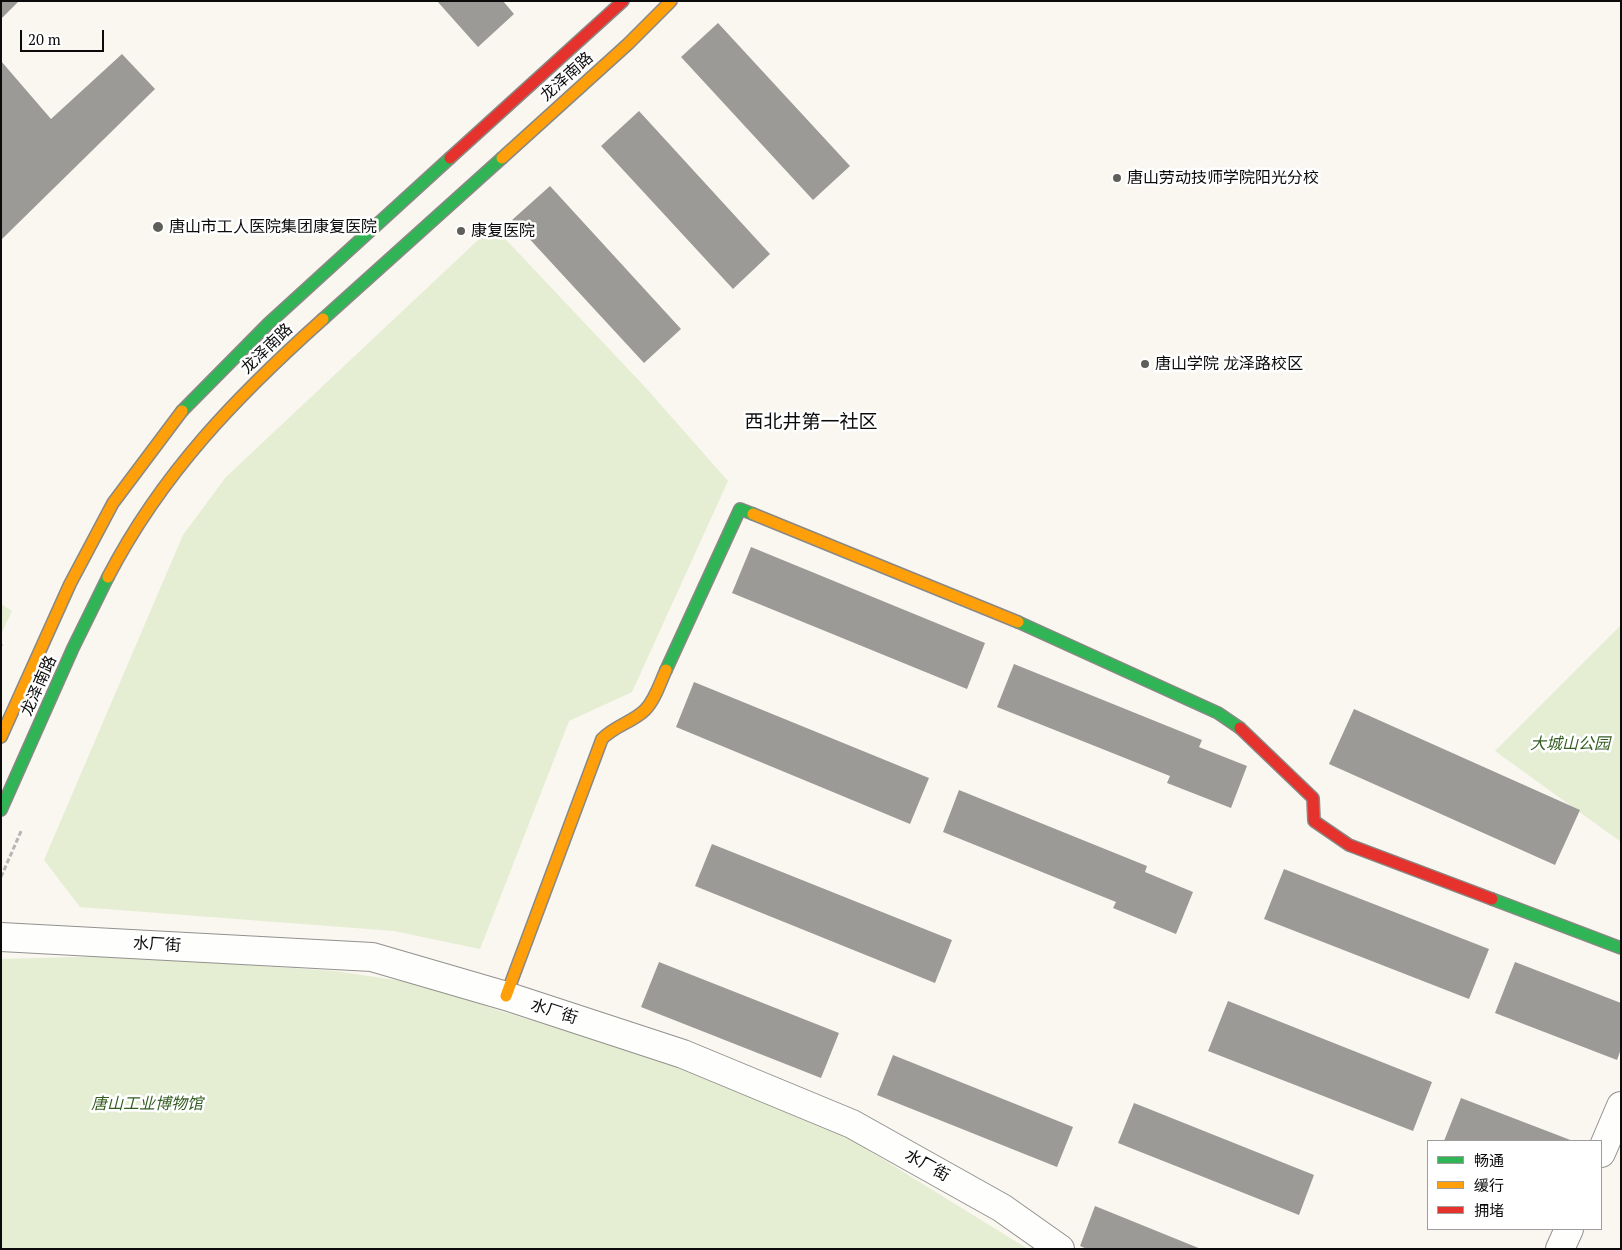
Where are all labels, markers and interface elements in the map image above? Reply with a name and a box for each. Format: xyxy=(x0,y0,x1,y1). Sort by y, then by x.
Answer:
scale bar xyxy=(22,20,106,52)
text: 20 m xyxy=(28,29,61,49)
street label: 龙泽南路 xyxy=(537,48,597,106)
place label: 唐山劳动技师学院阳光分校 xyxy=(1127,168,1319,188)
marker: 唐山劳动技师学院阳光分校 xyxy=(1111,172,1123,184)
place label: 唐山市工人医院集团康复医院 xyxy=(169,217,377,237)
marker: 唐山市工人医院集团康复医院 xyxy=(151,220,165,234)
place label: 康复医院 xyxy=(471,221,535,241)
marker: 康复医院 xyxy=(455,225,467,237)
street label: 龙泽南路 xyxy=(237,320,297,378)
place label: 唐山学院 龙泽路校区 xyxy=(1155,354,1303,374)
marker: 唐山学院 龙泽路校区 xyxy=(1139,358,1151,370)
district label: 西北井第一社区 xyxy=(745,412,877,434)
street label: 龙泽南路 xyxy=(17,653,61,719)
park label: 大城山公园 xyxy=(1530,734,1610,754)
street label: 水厂街 xyxy=(133,934,181,956)
street label: 水厂街 xyxy=(528,995,580,1029)
park label: 唐山工业博物馆 xyxy=(91,1094,203,1114)
legend xyxy=(1427,1140,1602,1230)
street label: 水厂街 xyxy=(901,1146,953,1186)
text: 畅通 xyxy=(1474,1150,1504,1170)
text: 缓行 xyxy=(1474,1175,1504,1195)
text: 拥堵 xyxy=(1474,1200,1504,1220)

